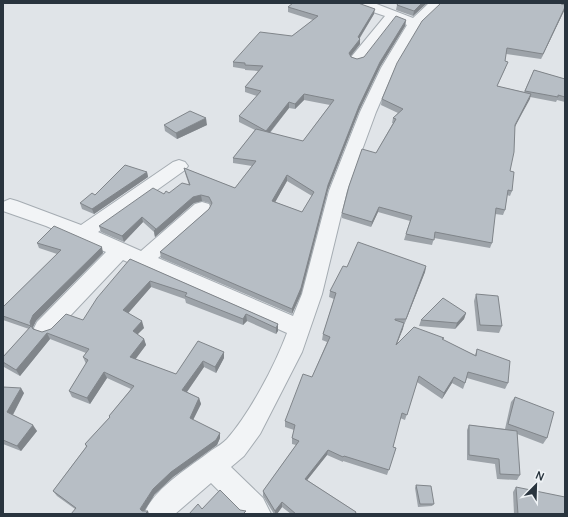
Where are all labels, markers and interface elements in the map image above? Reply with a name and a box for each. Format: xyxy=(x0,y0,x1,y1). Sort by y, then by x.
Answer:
north arrow xyxy=(516,465,556,505)
text: N xyxy=(534,467,547,484)

